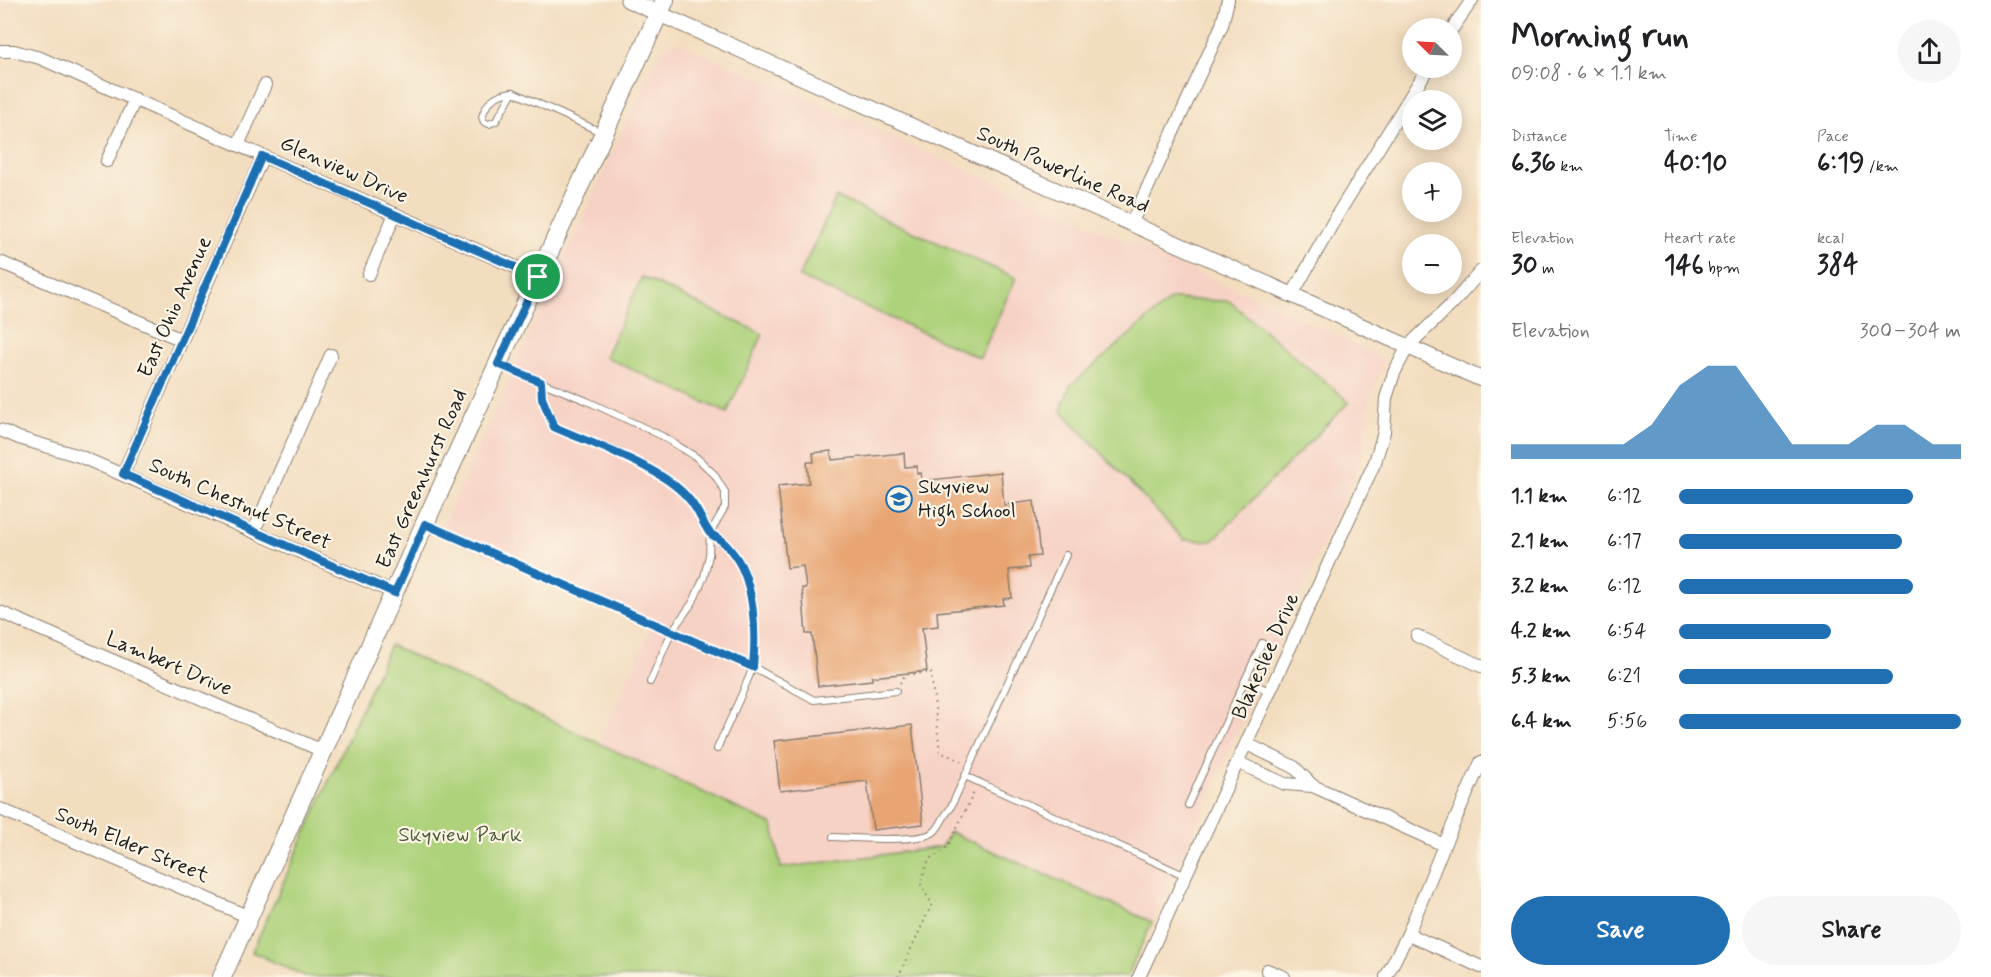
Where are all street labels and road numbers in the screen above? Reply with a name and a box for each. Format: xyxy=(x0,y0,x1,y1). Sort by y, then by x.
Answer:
street label: South Powerline Road xyxy=(972,119,1154,221)
street label: Glenview Drive xyxy=(275,129,413,211)
street label: East Ohio Avenue xyxy=(131,232,219,382)
street label: East Greenhurst Road xyxy=(370,385,474,573)
street label: South Chestnut Street xyxy=(144,451,336,557)
street label: Blakeslee Drive xyxy=(1226,588,1306,724)
street label: Lambert Drive xyxy=(102,625,236,703)
street label: South Elder Street xyxy=(51,800,214,890)

